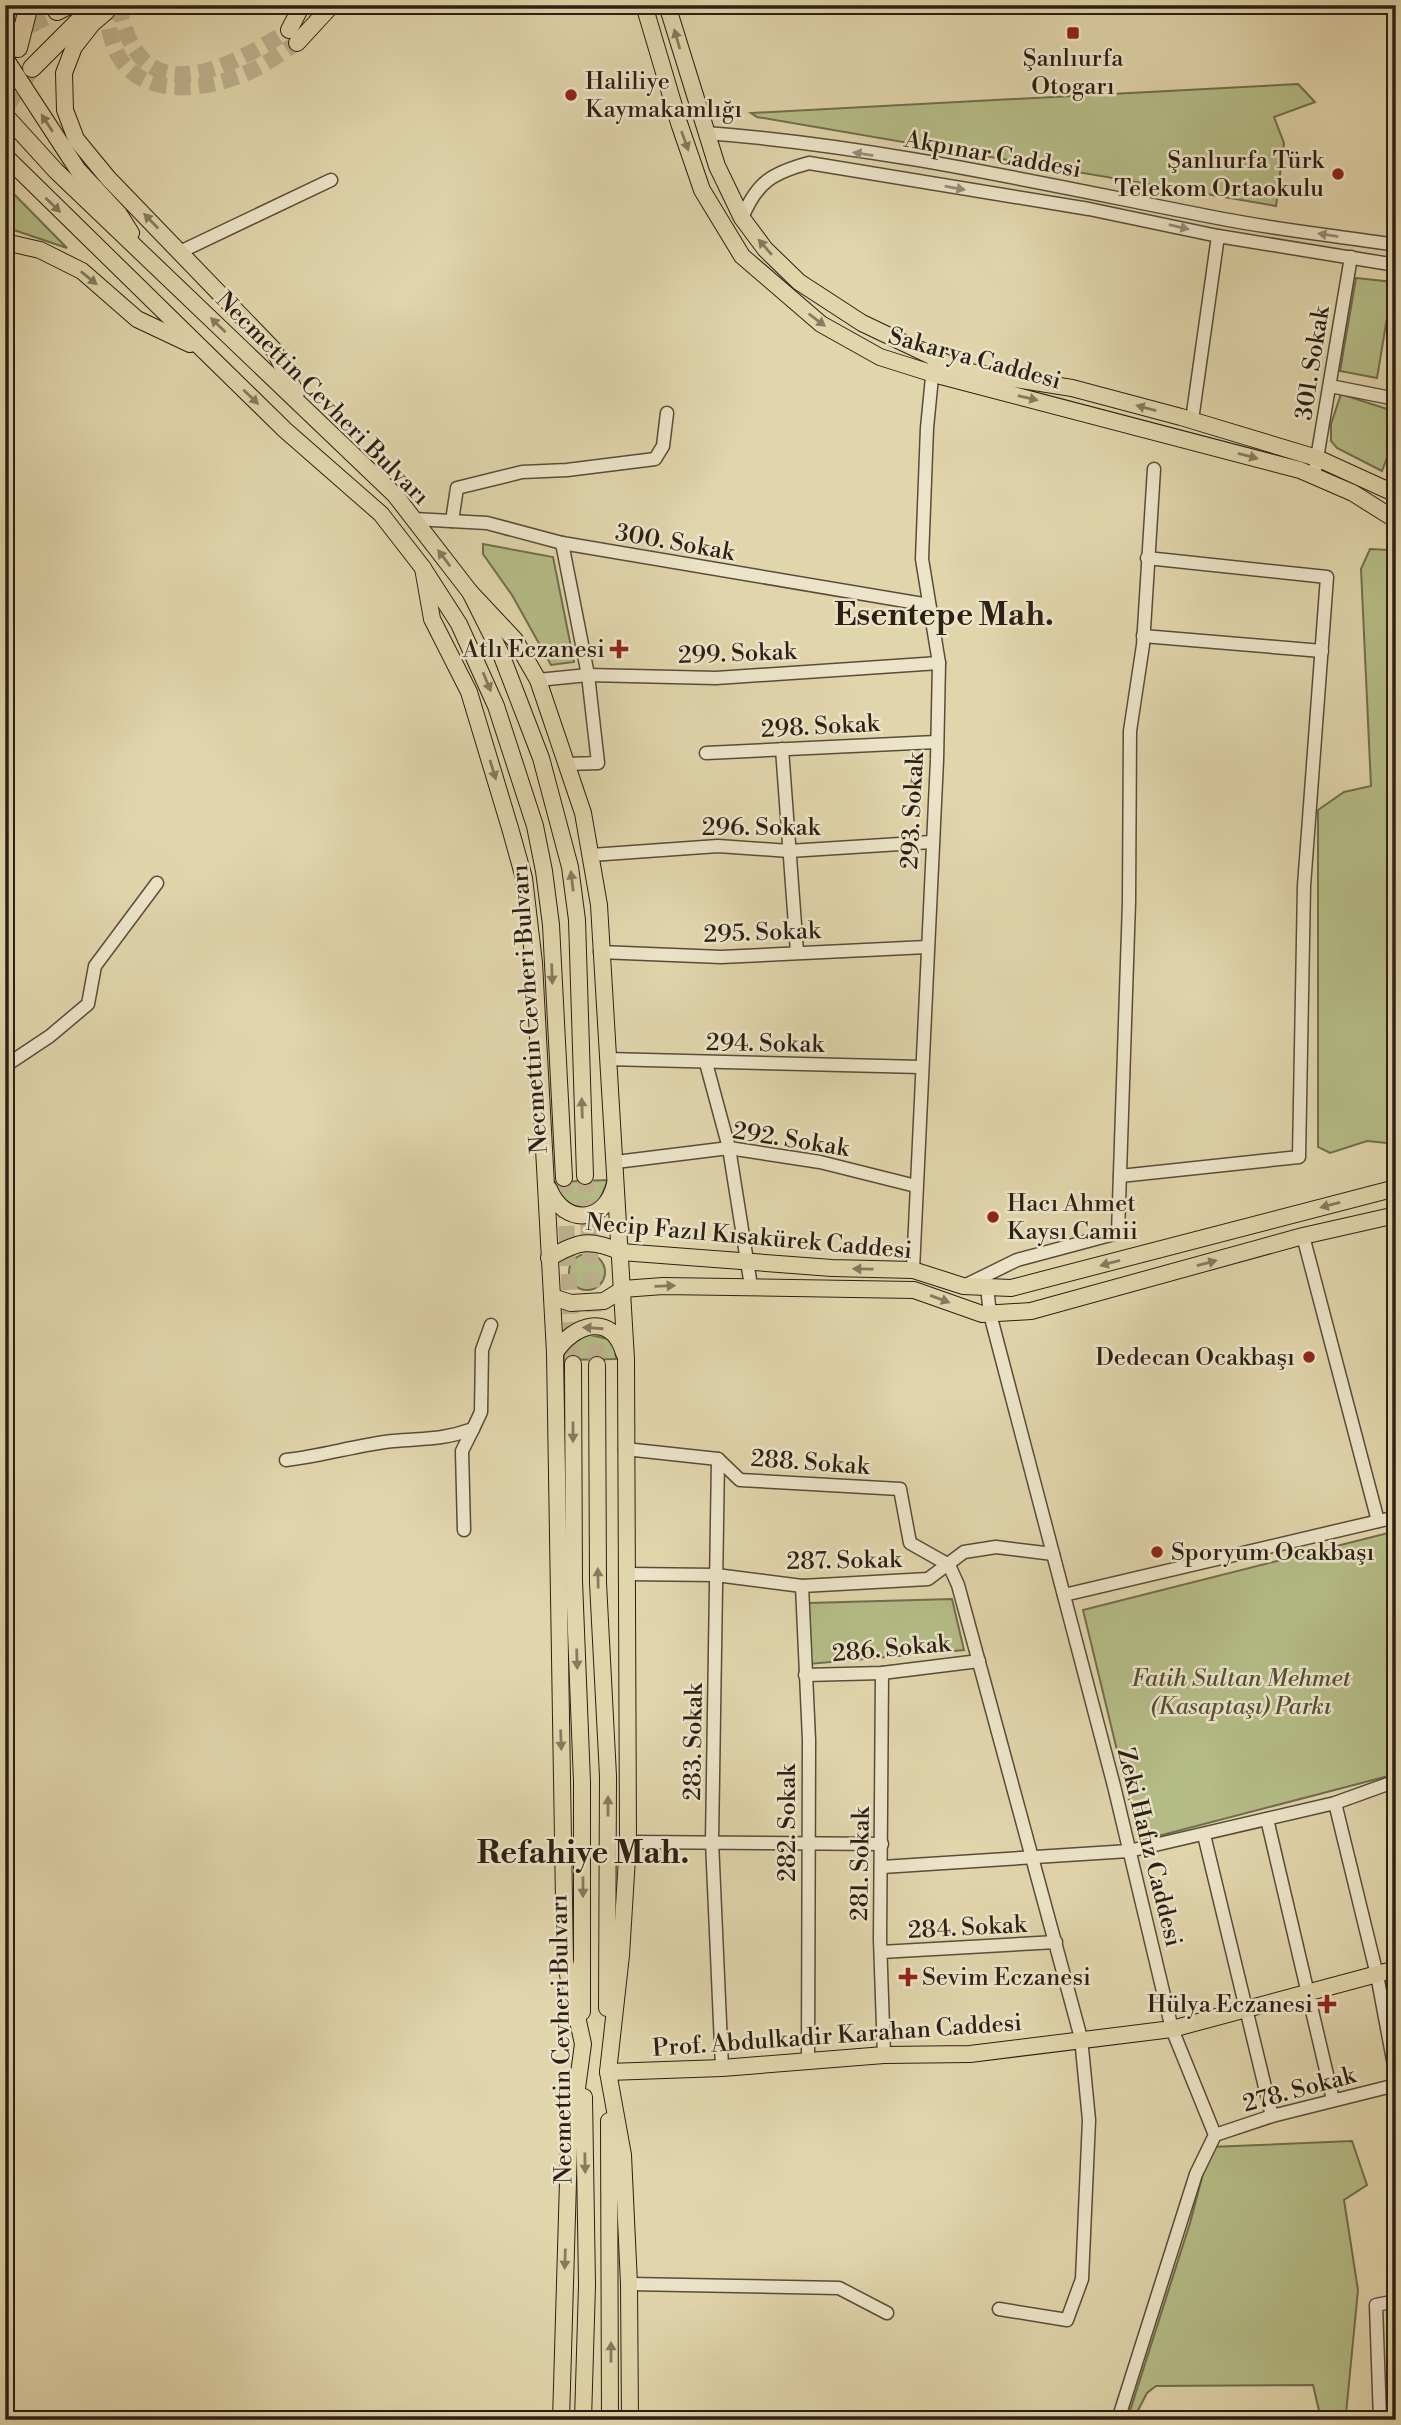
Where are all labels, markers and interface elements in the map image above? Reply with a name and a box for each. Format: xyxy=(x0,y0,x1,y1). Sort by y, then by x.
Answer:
marker: Şanlıurfa Otogarı xyxy=(1065,25,1081,41)
one-way arrow xyxy=(672,29,682,50)
place label: Şanlıurfa Otogarı xyxy=(1023,44,1124,102)
place label: Haliliye Kaymakamlığı xyxy=(585,67,742,125)
marker: Haliliye Kaymakamlığı xyxy=(563,87,579,103)
one-way arrow xyxy=(41,113,54,132)
street label: Akpınar Caddesi xyxy=(901,124,1084,185)
one-way arrow xyxy=(680,130,691,151)
place label: Şanlıurfa Türk Telekom Ortaokulu xyxy=(1114,146,1325,204)
one-way arrow xyxy=(852,148,874,159)
marker: Şanlıurfa Türk Telekom Ortaokulu xyxy=(1330,166,1346,182)
one-way arrow xyxy=(944,183,966,194)
one-way arrow xyxy=(44,196,61,212)
one-way arrow xyxy=(143,213,159,230)
one-way arrow xyxy=(1168,222,1190,233)
one-way arrow xyxy=(1317,229,1339,240)
one-way arrow xyxy=(757,239,773,256)
one-way arrow xyxy=(81,270,98,285)
street label: Necmettin Cevheri Bulvarı xyxy=(209,286,435,512)
street label: 301. Sokak xyxy=(1289,303,1337,422)
one-way arrow xyxy=(808,312,826,326)
one-way arrow xyxy=(210,318,227,334)
street label: Sakarya Caddesi xyxy=(885,321,1065,396)
one-way arrow xyxy=(242,389,259,405)
one-way arrow xyxy=(1018,392,1040,403)
one-way arrow xyxy=(1135,402,1157,413)
one-way arrow xyxy=(1237,451,1259,462)
street label: 300. Sokak xyxy=(613,518,738,568)
one-way arrow xyxy=(438,549,452,567)
district label: Esentepe Mah. xyxy=(834,595,1054,635)
place label: Atlı Eczanesi xyxy=(462,635,605,665)
street label: 299. Sokak xyxy=(677,637,798,671)
marker: Atlı Eczanesi xyxy=(611,641,627,657)
one-way arrow xyxy=(482,672,493,693)
street label: 298. Sokak xyxy=(760,709,881,745)
street label: 293. Sokak xyxy=(895,750,931,870)
one-way arrow xyxy=(489,760,499,781)
street label: 296. Sokak xyxy=(702,813,822,843)
street label: Necmettin Cevheri Bulvarı xyxy=(505,863,555,1155)
one-way arrow xyxy=(566,869,577,891)
street label: 295. Sokak xyxy=(703,916,823,950)
one-way arrow xyxy=(547,963,558,985)
street label: 294. Sokak xyxy=(706,1028,826,1060)
one-way arrow xyxy=(576,1096,588,1118)
street label: 292. Sokak xyxy=(730,1116,853,1164)
place label: Hacı Ahmet Kaysı Camii xyxy=(1007,1189,1138,1247)
one-way arrow xyxy=(1319,1200,1341,1211)
street label: Necip Fazıl Kısakürek Caddesi xyxy=(584,1208,913,1266)
marker: Hacı Ahmet Kaysı Camii xyxy=(985,1209,1001,1225)
one-way arrow xyxy=(1197,1257,1218,1267)
one-way arrow xyxy=(1098,1258,1120,1269)
one-way arrow xyxy=(852,1263,874,1274)
one-way arrow xyxy=(654,1281,676,1292)
one-way arrow xyxy=(929,1294,950,1305)
one-way arrow xyxy=(582,1322,604,1333)
place label: Dedecan Ocakbaşı xyxy=(1095,1343,1295,1373)
marker: Dedecan Ocakbaşı xyxy=(1301,1349,1317,1365)
one-way arrow xyxy=(567,1421,579,1443)
street label: 288. Sokak xyxy=(750,1444,872,1482)
place label: Sporyum Ocakbaşı xyxy=(1171,1538,1375,1568)
marker: Sporyum Ocakbaşı xyxy=(1149,1544,1165,1560)
street label: 287. Sokak xyxy=(786,1545,903,1577)
one-way arrow xyxy=(592,1567,604,1589)
street label: 286. Sokak xyxy=(831,1629,953,1669)
one-way arrow xyxy=(572,1648,583,1670)
park label: Fatih Sultan Mehmet (Kasaptaşı) Parkı xyxy=(1131,1664,1352,1722)
street label: 283. Sokak xyxy=(678,1682,710,1801)
one-way arrow xyxy=(555,1729,566,1751)
street label: Zeki Hafız Caddesi xyxy=(1110,1745,1188,1950)
street label: 282. Sokak xyxy=(773,1763,803,1882)
one-way arrow xyxy=(602,1794,614,1816)
street label: 281. Sokak xyxy=(845,1805,877,1921)
district label: Refahiye Mah. xyxy=(477,1833,689,1873)
one-way arrow xyxy=(577,1876,589,1898)
street label: Necmettin Cevheri Bulvarı xyxy=(544,1894,580,2184)
street label: 284. Sokak xyxy=(907,1910,1029,1946)
place label: Sevim Eczanesi xyxy=(922,1963,1091,1993)
marker: Sevim Eczanesi xyxy=(900,1969,916,1985)
place label: Hülya Eczanesi xyxy=(1147,1990,1313,2020)
marker: Hülya Eczanesi xyxy=(1319,1996,1335,2012)
street label: Prof. Abdulkadir Karahan Caddesi xyxy=(651,2008,1023,2064)
street label: 278. Sokak xyxy=(1240,2060,1360,2119)
one-way arrow xyxy=(579,2152,591,2174)
one-way arrow xyxy=(560,2248,571,2270)
one-way arrow xyxy=(605,2340,617,2362)

